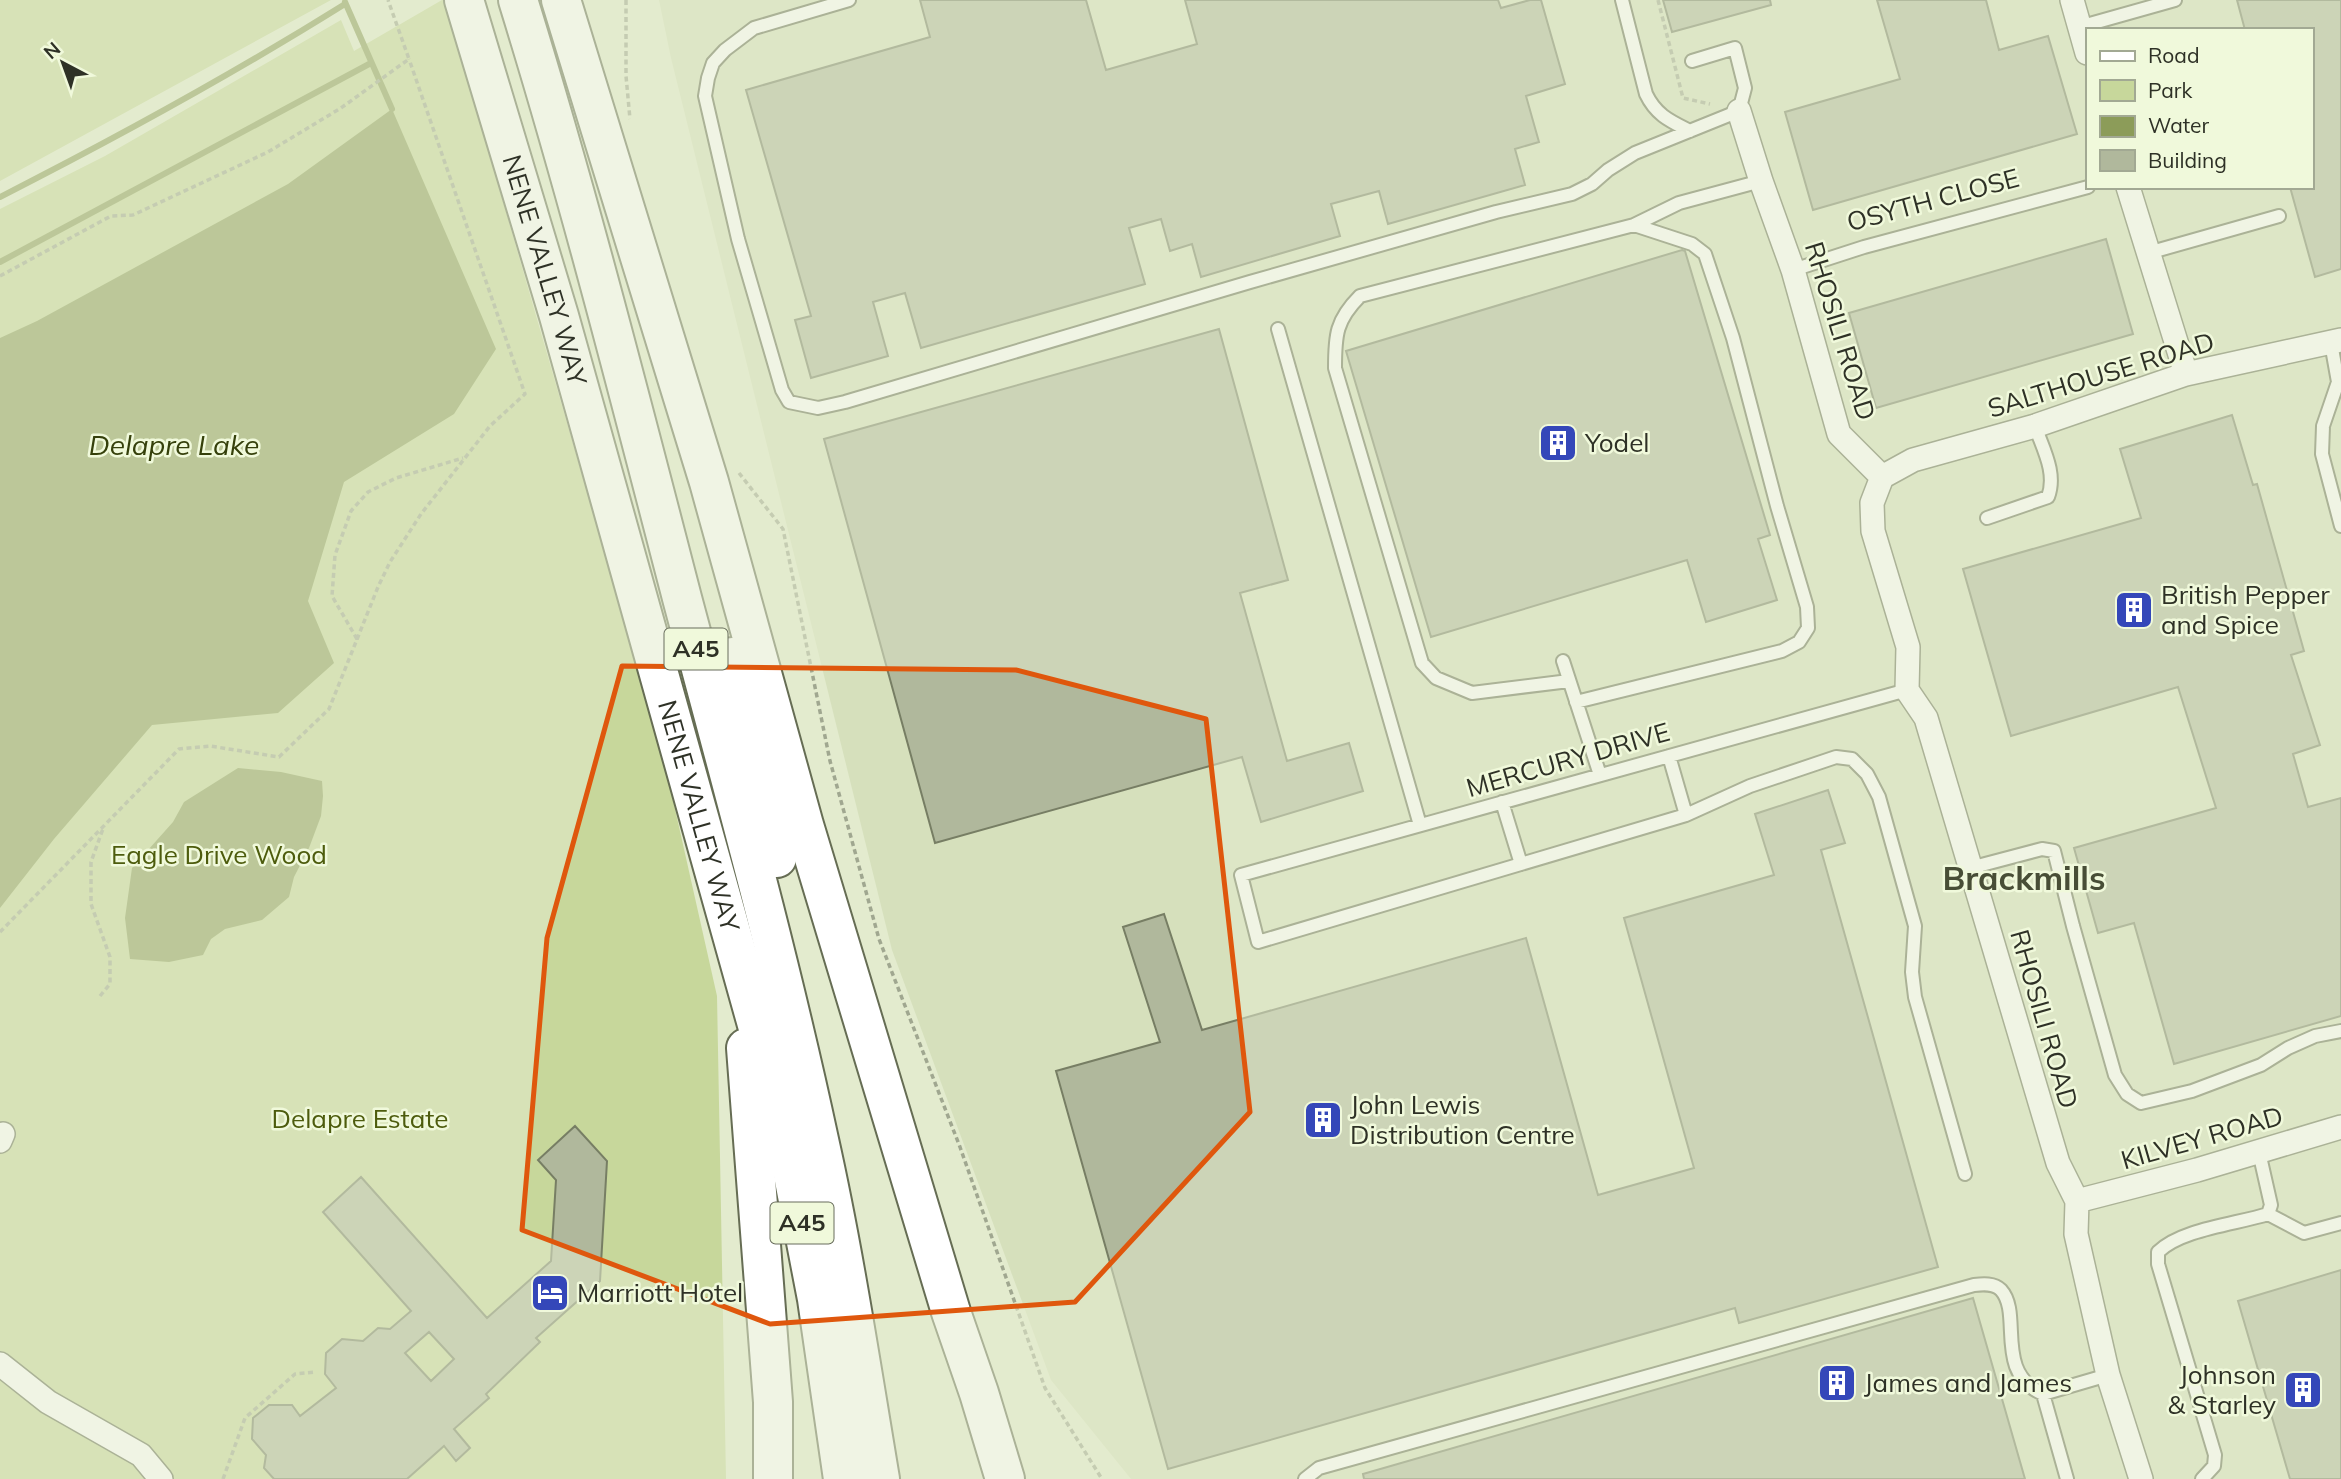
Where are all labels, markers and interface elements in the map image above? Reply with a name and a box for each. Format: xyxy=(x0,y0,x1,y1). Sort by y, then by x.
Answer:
north arrow xyxy=(28,28,98,98)
legend xyxy=(2086,28,2313,189)
text: N xyxy=(39,36,65,64)
text: Road xyxy=(2148,42,2199,68)
text: Park xyxy=(2148,77,2192,103)
text: Water xyxy=(2148,112,2209,138)
text: Building xyxy=(2148,147,2227,173)
street label: NENE VALLEY WAY xyxy=(495,151,595,390)
street label: OSYTH CLOSE xyxy=(1843,161,2023,238)
street label: RHOSILI ROAD xyxy=(1798,238,1883,424)
street label: SALTHOUSE ROAD xyxy=(1984,324,2218,425)
building icon: Yodel xyxy=(1537,422,1579,464)
place label: Yodel xyxy=(1584,426,1650,459)
water label: Delapre Lake xyxy=(89,427,259,462)
place label: British Pepper and Spice xyxy=(2161,578,2330,641)
building icon: British Pepper and Spice xyxy=(2113,589,2155,631)
road number: A45 xyxy=(664,628,728,670)
street label: NENE VALLEY WAY xyxy=(651,696,748,936)
street label: MERCURY DRIVE xyxy=(1462,715,1673,804)
park label: Eagle Drive Wood xyxy=(111,838,327,871)
district label: Brackmills xyxy=(1943,857,2105,898)
street label: RHOSILI ROAD xyxy=(2003,926,2086,1112)
place label: John Lewis Distribution Centre xyxy=(1350,1088,1575,1151)
building icon: John Lewis Distribution Centre xyxy=(1302,1099,1344,1141)
street label: KILVEY ROAD xyxy=(2117,1099,2287,1176)
park label: Delapre Estate xyxy=(272,1102,448,1135)
road number: A45 xyxy=(770,1203,834,1244)
hotel icon: Marriott Hotel xyxy=(529,1272,571,1314)
place label: Marriott Hotel xyxy=(577,1276,743,1309)
place label: Johnson & Starley xyxy=(2168,1358,2276,1421)
building icon: James and James xyxy=(1816,1362,1858,1404)
place label: James and James xyxy=(1864,1366,2072,1399)
building icon: Johnson & Starley xyxy=(2282,1369,2324,1411)

